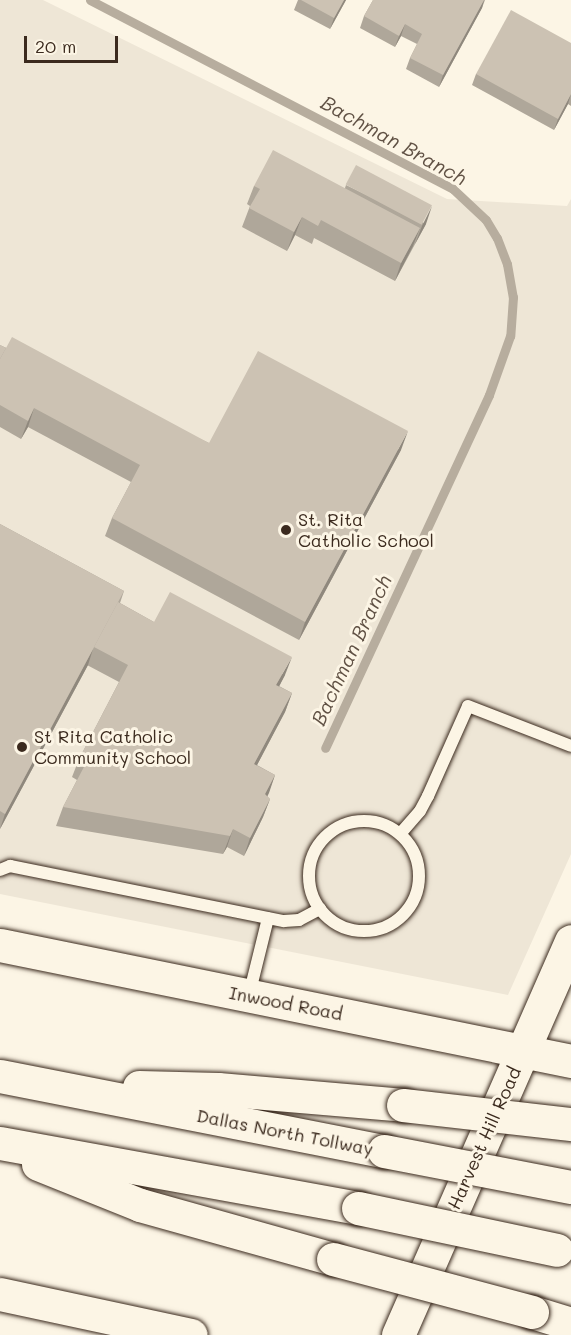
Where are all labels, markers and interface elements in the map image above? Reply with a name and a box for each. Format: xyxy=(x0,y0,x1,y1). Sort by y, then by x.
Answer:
scale bar xyxy=(27,24,122,62)
text: 20 m xyxy=(35,34,76,58)
water label: Bachman Branch xyxy=(317,90,471,190)
place label: St. Rita Catholic School xyxy=(298,509,434,552)
marker: St. Rita Catholic School xyxy=(279,523,293,537)
water label: Bachman Branch xyxy=(306,571,396,729)
place label: St Rita Catholic Community School xyxy=(34,726,191,768)
marker: St Rita Catholic Community School xyxy=(15,740,29,754)
street label: Inwood Road xyxy=(227,981,345,1025)
street label: Harvest Hill Road xyxy=(443,1063,525,1213)
street label: Dallas North Tollway xyxy=(195,1104,375,1160)

